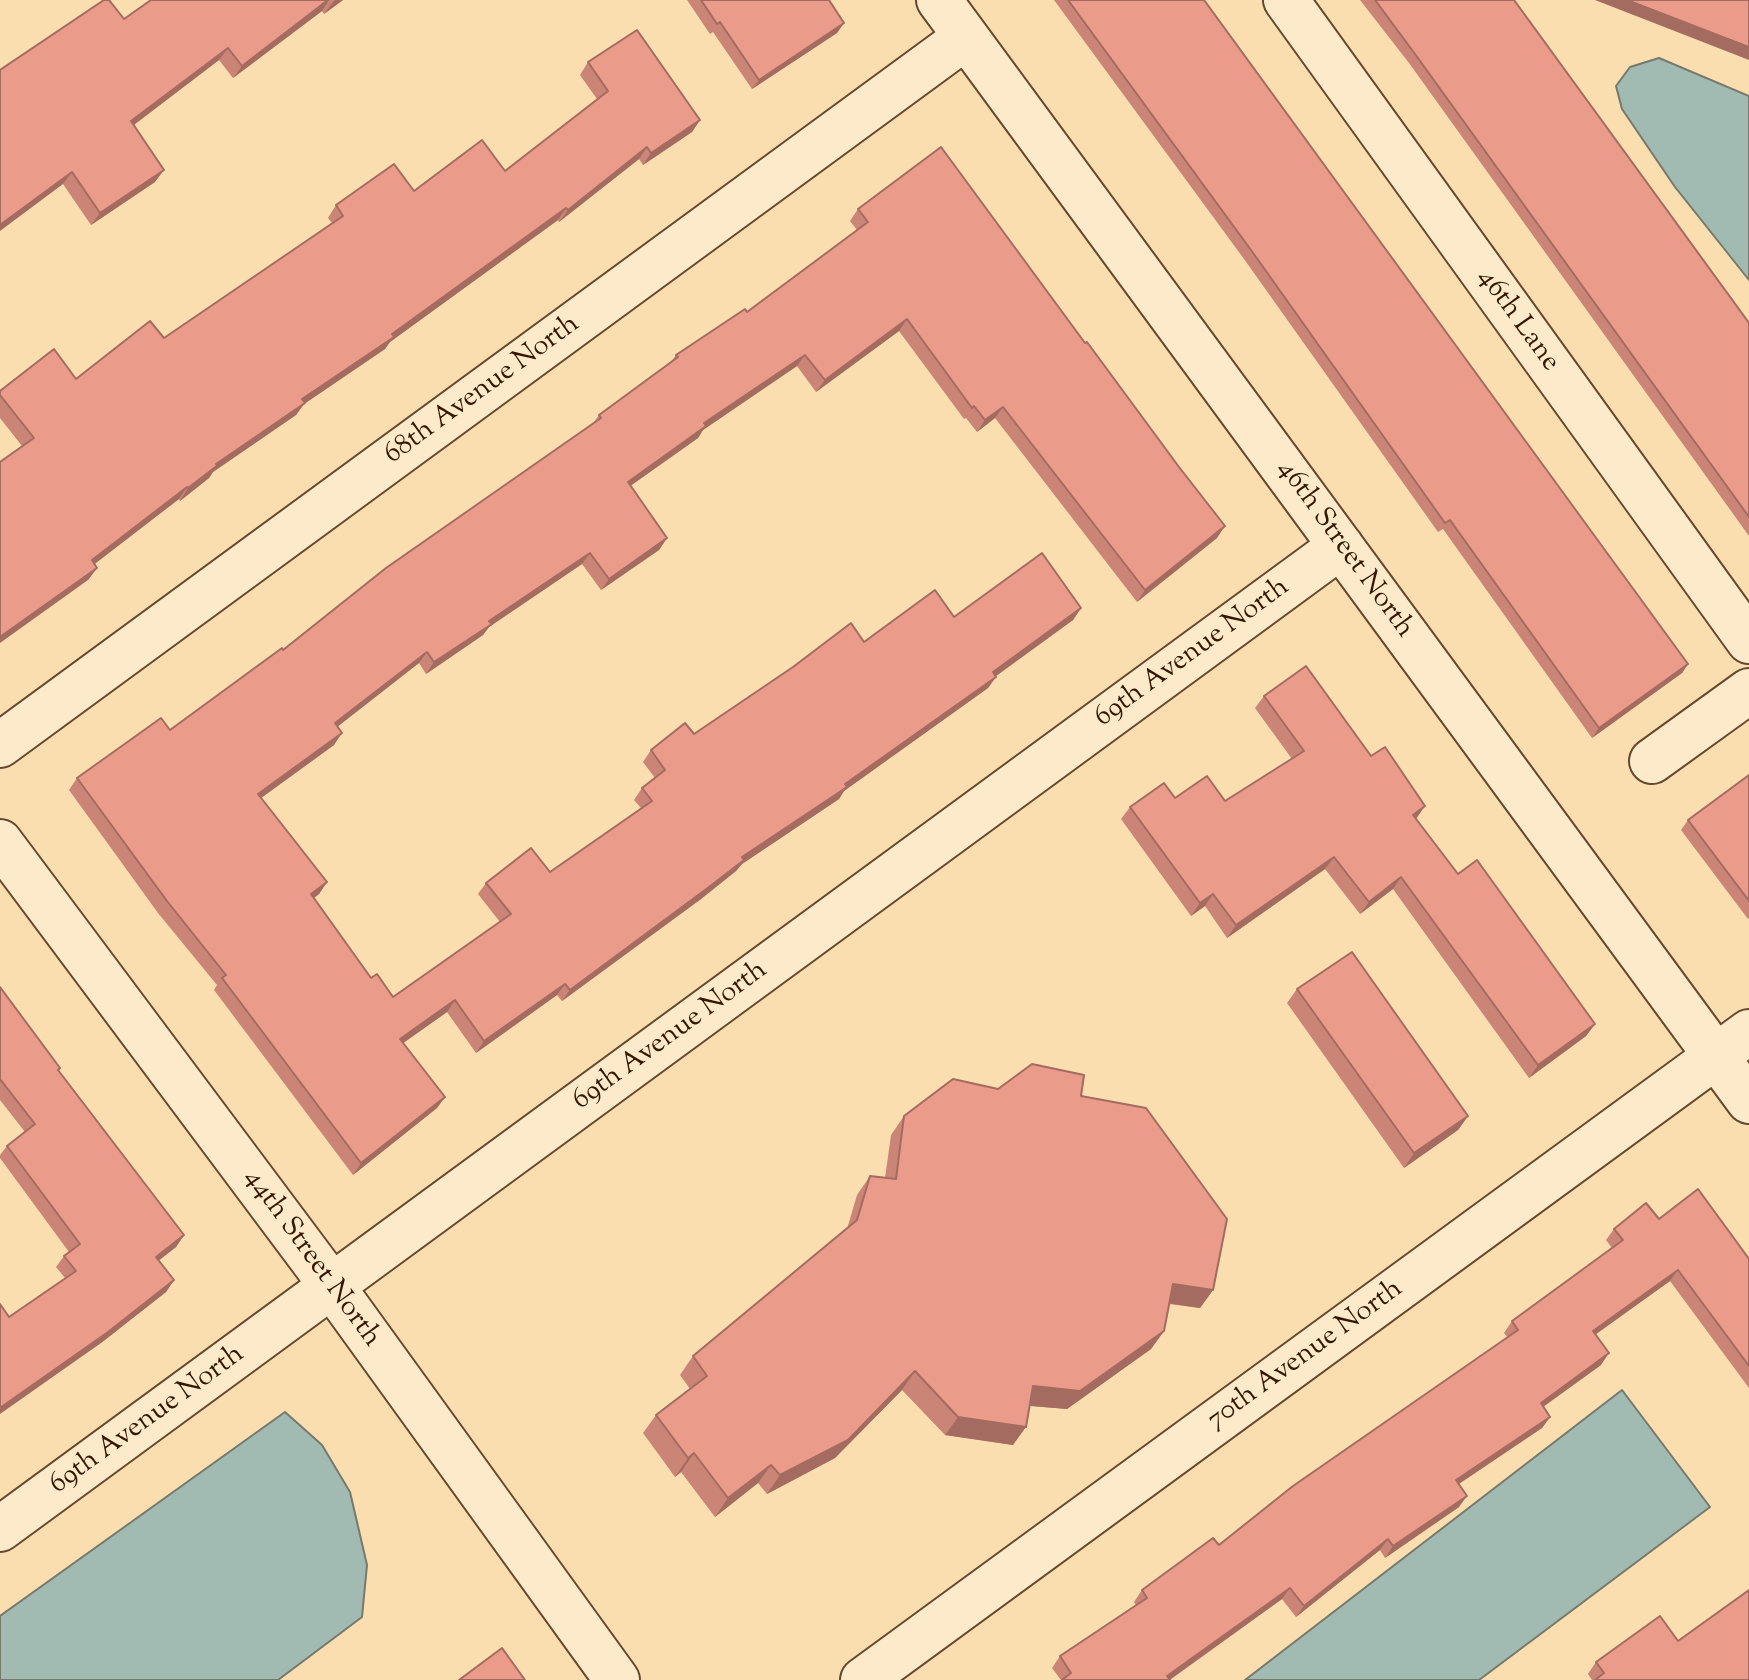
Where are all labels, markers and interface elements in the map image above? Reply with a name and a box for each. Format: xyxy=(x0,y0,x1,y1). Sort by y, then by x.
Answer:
street label: 46th Lane xyxy=(1469,263,1565,379)
street label: 68th Avenue North xyxy=(379,309,587,473)
street label: 46th Street North xyxy=(1268,455,1420,645)
street label: 69th Avenue North xyxy=(1089,572,1297,736)
street label: 69th Avenue North xyxy=(567,955,775,1119)
street label: 44th Street North xyxy=(235,1163,387,1355)
street label: 70th Avenue North xyxy=(1202,1274,1410,1438)
street label: 69th Avenue North xyxy=(44,1339,252,1503)

